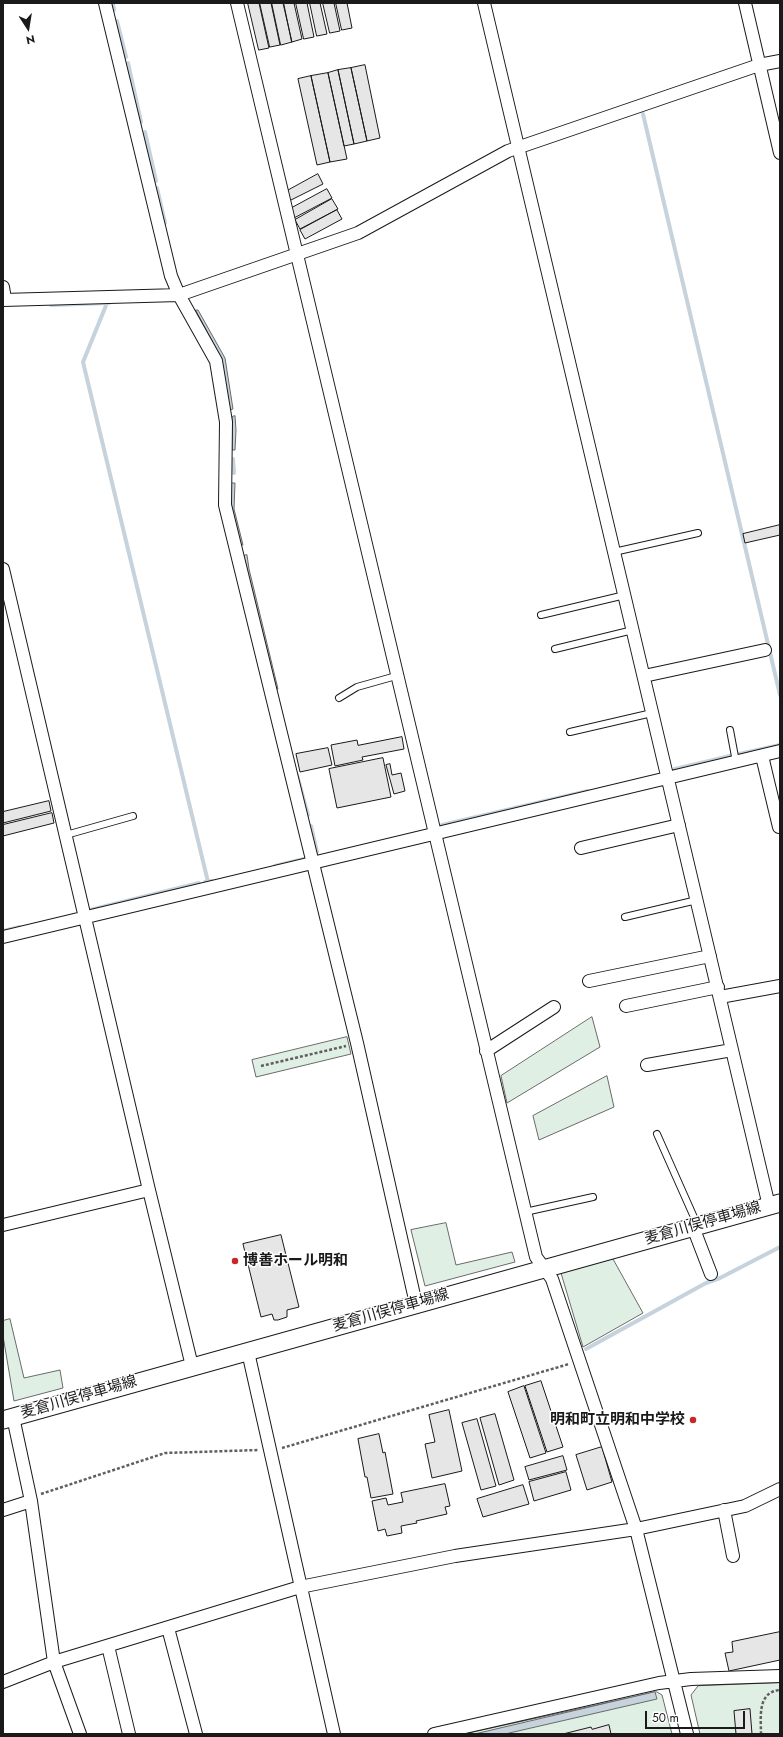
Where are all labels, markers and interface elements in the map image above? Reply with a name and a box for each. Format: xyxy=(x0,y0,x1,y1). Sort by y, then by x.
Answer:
north arrow xyxy=(8,8,48,48)
text: N xyxy=(25,31,36,48)
street label: 麦倉川俣停車場線 xyxy=(643,1199,763,1249)
place label: 博善ホール明和 xyxy=(243,1252,348,1270)
marker: 博善ホール明和 xyxy=(230,1256,240,1266)
street label: 麦倉川俣停車場線 xyxy=(331,1286,451,1336)
street label: 麦倉川俣停車場線 xyxy=(19,1373,139,1423)
place label: 明和町立明和中学校 xyxy=(550,1411,685,1429)
marker: 明和町立明和中学校 xyxy=(688,1415,698,1425)
scale bar xyxy=(647,1703,747,1729)
text: 50 m xyxy=(652,1709,679,1727)

